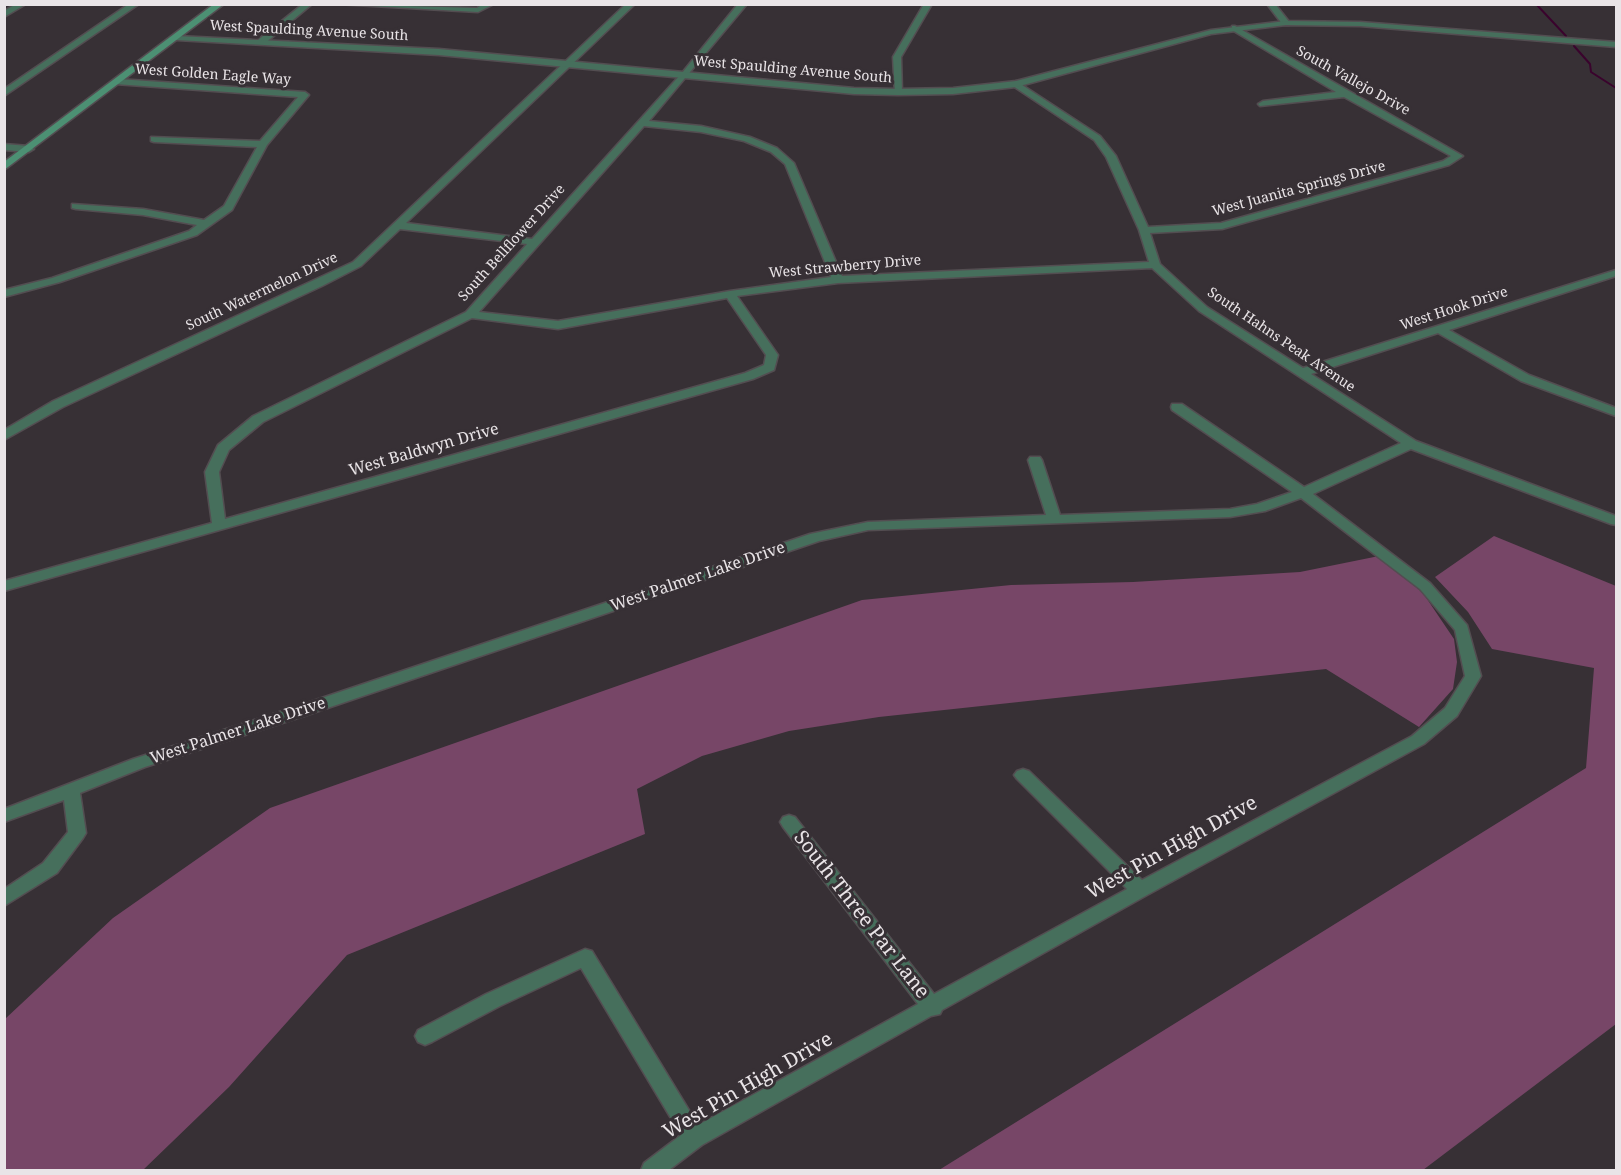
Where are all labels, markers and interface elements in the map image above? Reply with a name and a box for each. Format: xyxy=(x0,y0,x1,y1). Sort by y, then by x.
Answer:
street label: West Spaulding Avenue South xyxy=(209,17,409,45)
street label: South Vallejo Drive xyxy=(1293,43,1413,119)
street label: West Spaulding Avenue South xyxy=(693,53,893,87)
street label: West Golden Eagle Way xyxy=(135,61,291,89)
street label: West Juanita Springs Drive xyxy=(1211,158,1387,220)
street label: South Bellflower Drive xyxy=(455,181,569,305)
street label: South Watermelon Drive xyxy=(184,249,340,335)
street label: West Strawberry Drive xyxy=(768,252,922,282)
street label: South Hahns Peak Avenue xyxy=(1204,284,1358,396)
street label: West Hook Drive xyxy=(1398,284,1510,334)
street label: West Baldwyn Drive xyxy=(347,419,501,481)
street label: West Palmer Lake Drive xyxy=(608,538,788,616)
street label: West Palmer Lake Drive xyxy=(148,694,328,768)
street label: West Pin High Drive xyxy=(1082,791,1262,905)
street label: South Three Par Lane xyxy=(788,826,934,1004)
street label: West Pin High Drive xyxy=(659,1028,837,1144)

